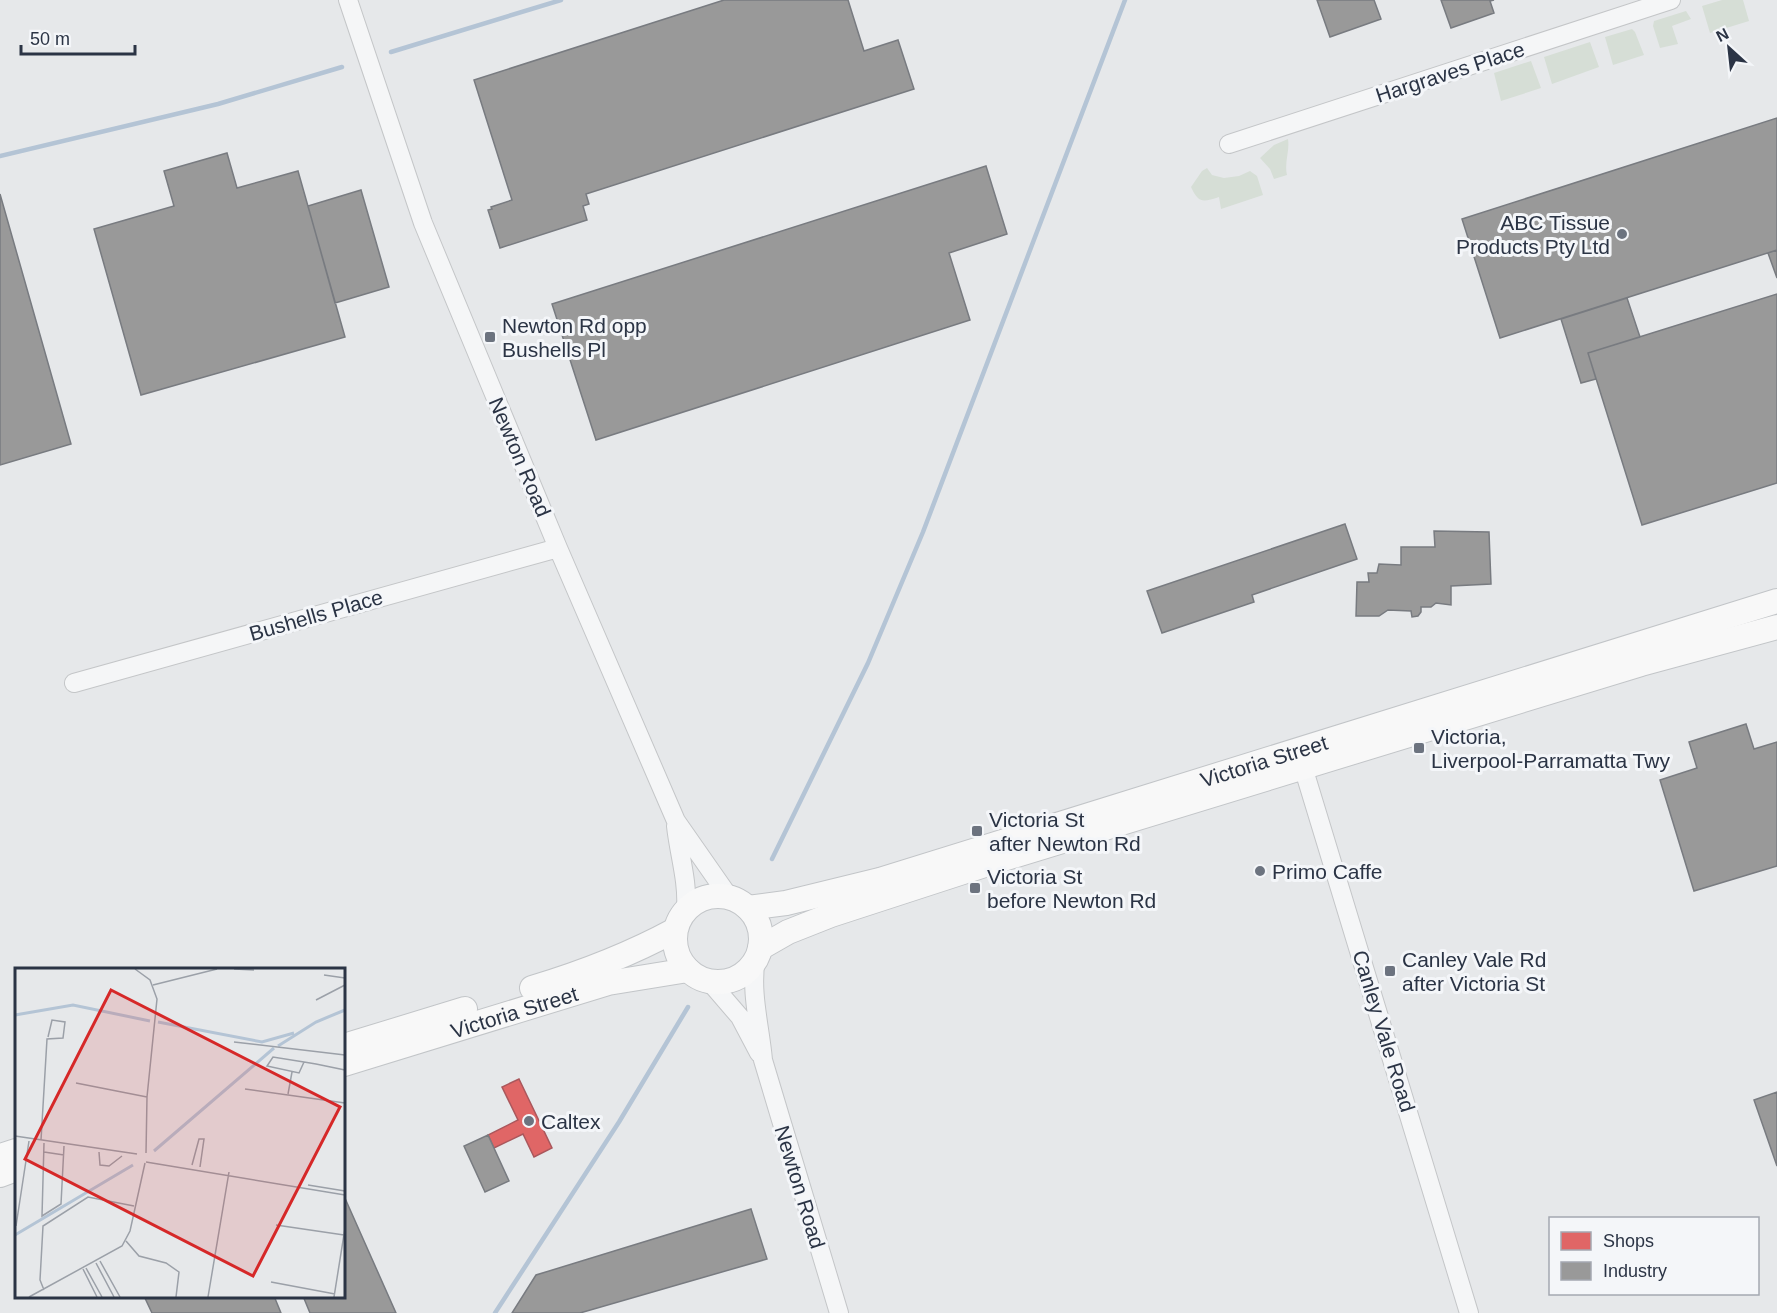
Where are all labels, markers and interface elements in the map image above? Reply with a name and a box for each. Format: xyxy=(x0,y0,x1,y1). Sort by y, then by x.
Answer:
scale bar xyxy=(21,18,135,56)
north arrow xyxy=(1699,18,1759,78)
text: N xyxy=(1713,25,1731,45)
text: 50 m xyxy=(30,29,70,49)
street label: Hargraves Place xyxy=(1373,37,1527,107)
place label: ABC Tissue Products Pty Ltd xyxy=(1456,211,1610,258)
marker: ABC Tissue Products Pty Ltd xyxy=(1615,227,1629,241)
place label: Newton Rd opp Bushells Pl xyxy=(502,314,647,361)
marker: Newton Rd opp Bushells Pl xyxy=(483,330,497,344)
street label: Newton Road xyxy=(485,394,555,520)
street label: Bushells Place xyxy=(247,585,385,645)
place label: Victoria, Liverpool-Parramatta Twy xyxy=(1431,725,1670,772)
street label: Victoria Street xyxy=(1198,730,1330,791)
marker: Victoria, Liverpool-Parramatta Twy xyxy=(1412,741,1426,755)
place label: Victoria St after Newton Rd xyxy=(989,808,1141,855)
marker: Victoria St after Newton Rd xyxy=(970,824,984,838)
place label: Primo Caffe xyxy=(1272,860,1383,883)
marker: Primo Caffe xyxy=(1253,864,1267,878)
place label: Victoria St before Newton Rd xyxy=(987,865,1156,912)
marker: Victoria St before Newton Rd xyxy=(968,881,982,895)
street label: Canley Vale Road xyxy=(1348,947,1420,1115)
place label: Canley Vale Rd after Victoria St xyxy=(1402,948,1546,995)
marker: Canley Vale Rd after Victoria St xyxy=(1383,964,1397,978)
inset map xyxy=(15,968,345,1298)
street label: Victoria Street xyxy=(448,981,581,1042)
place label: Caltex xyxy=(541,1110,601,1133)
marker: Caltex xyxy=(522,1114,536,1128)
street label: Newton Road xyxy=(770,1123,830,1251)
legend xyxy=(1549,1217,1759,1295)
text: Shops xyxy=(1603,1231,1654,1251)
text: Industry xyxy=(1603,1261,1667,1281)

